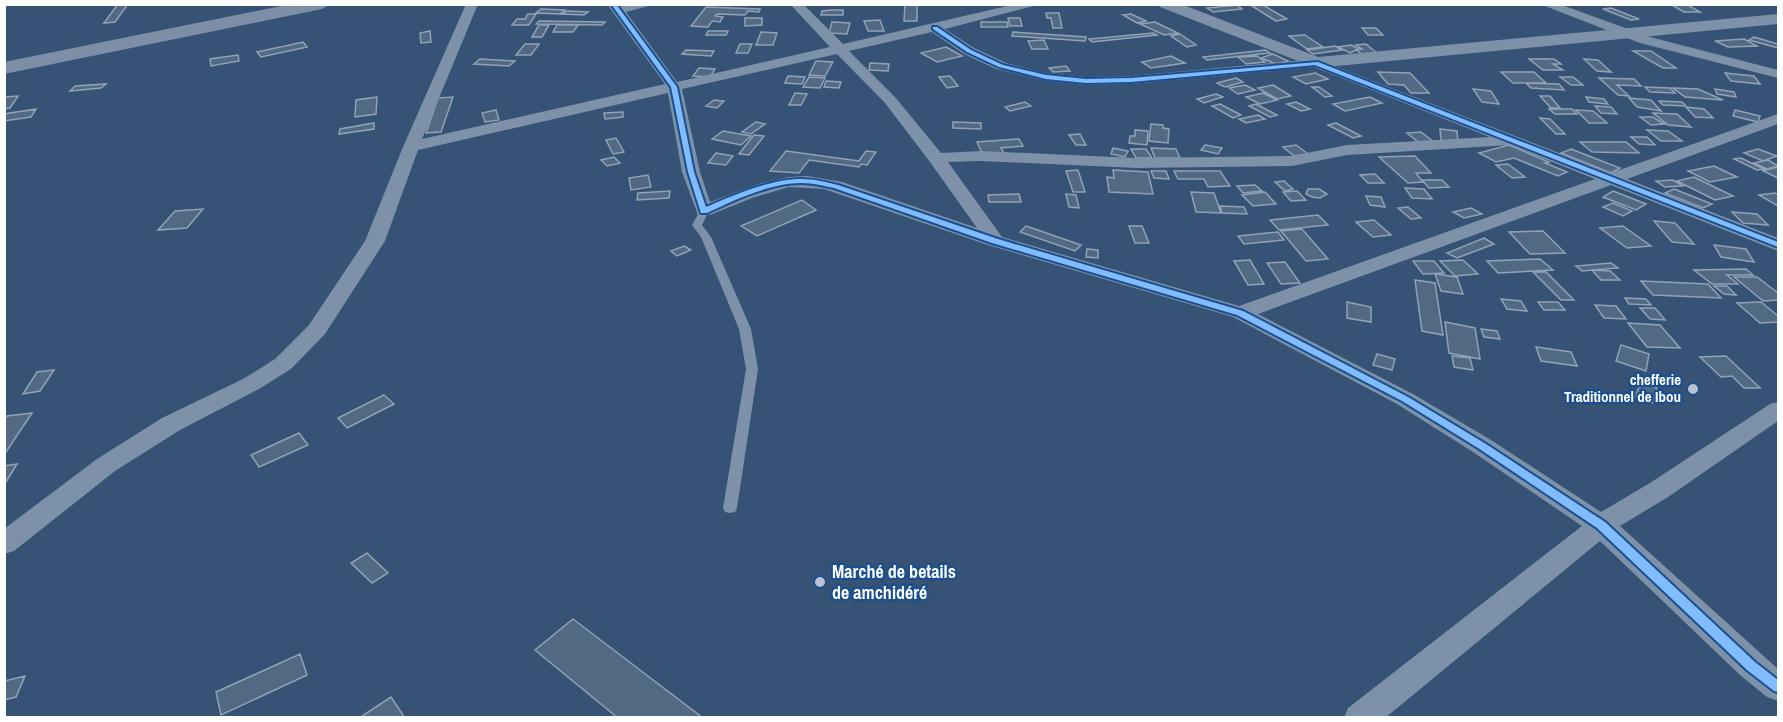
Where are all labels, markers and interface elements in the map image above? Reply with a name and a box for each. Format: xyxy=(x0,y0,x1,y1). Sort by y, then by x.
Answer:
place label: chefferie Traditionnel de Ibou xyxy=(1564,369,1681,407)
marker: chefferie Traditionnel de Ibou xyxy=(1686,382,1700,396)
place label: Marché de betails de amchidéré xyxy=(832,559,956,605)
marker: Marché de betails de amchidéré xyxy=(813,575,827,589)

